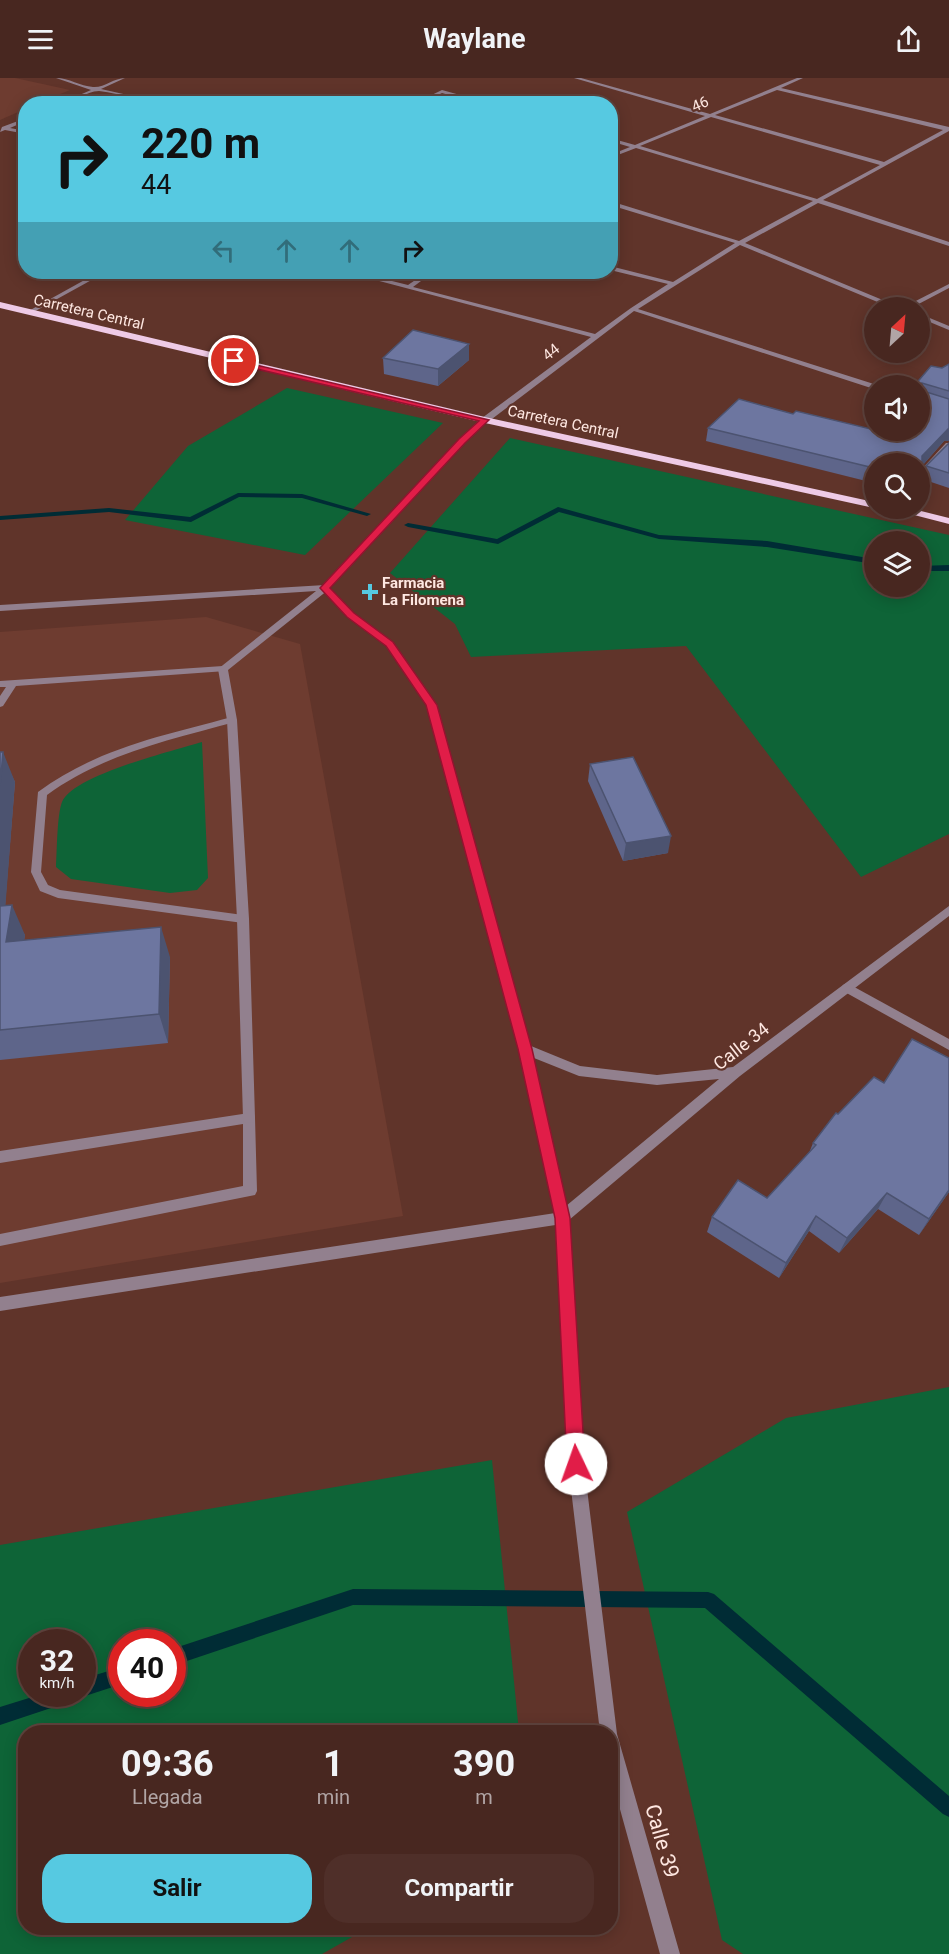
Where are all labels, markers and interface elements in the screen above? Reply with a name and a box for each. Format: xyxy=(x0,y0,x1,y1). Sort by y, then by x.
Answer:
icon: menu xyxy=(24,23,57,56)
text: Waylane xyxy=(423,23,526,55)
icon: share xyxy=(892,23,925,56)
street label: 46 xyxy=(689,92,711,116)
text: 220 m xyxy=(141,119,260,168)
icon: right xyxy=(42,120,120,198)
text: 44 xyxy=(141,169,171,201)
icon: left xyxy=(207,234,240,267)
icon: ahead xyxy=(270,234,303,267)
icon: ahead xyxy=(333,234,366,267)
icon: right xyxy=(396,234,429,267)
street label: Carretera Central xyxy=(32,291,146,333)
north arrow xyxy=(864,297,930,363)
map controls xyxy=(864,297,930,597)
pin xyxy=(208,335,259,386)
street label: 44 xyxy=(539,339,564,364)
icon: arrive xyxy=(217,344,250,377)
button: sound xyxy=(864,375,930,441)
street label: Carretera Central xyxy=(506,401,620,443)
button: search xyxy=(864,453,930,519)
button: layers xyxy=(864,531,930,597)
place label: Farmacia La Filomena xyxy=(382,574,464,609)
marker: Farmacia La Filomena xyxy=(363,585,377,599)
street label: Calle 34 xyxy=(709,1018,773,1074)
position arrow xyxy=(544,1432,608,1496)
speed limit sign: 40 xyxy=(108,1629,186,1707)
text: 32 xyxy=(40,1643,74,1678)
text: km/h xyxy=(39,1674,75,1692)
text: 09:36 xyxy=(121,1743,214,1785)
text: 1 xyxy=(323,1743,344,1785)
text: 390 xyxy=(453,1743,515,1785)
text: Llegada xyxy=(132,1785,203,1809)
text: min xyxy=(317,1785,350,1809)
text: m xyxy=(475,1785,493,1809)
street label: Calle 39 xyxy=(640,1802,684,1880)
button: Salir xyxy=(42,1854,312,1923)
button: Compartir xyxy=(324,1854,594,1923)

